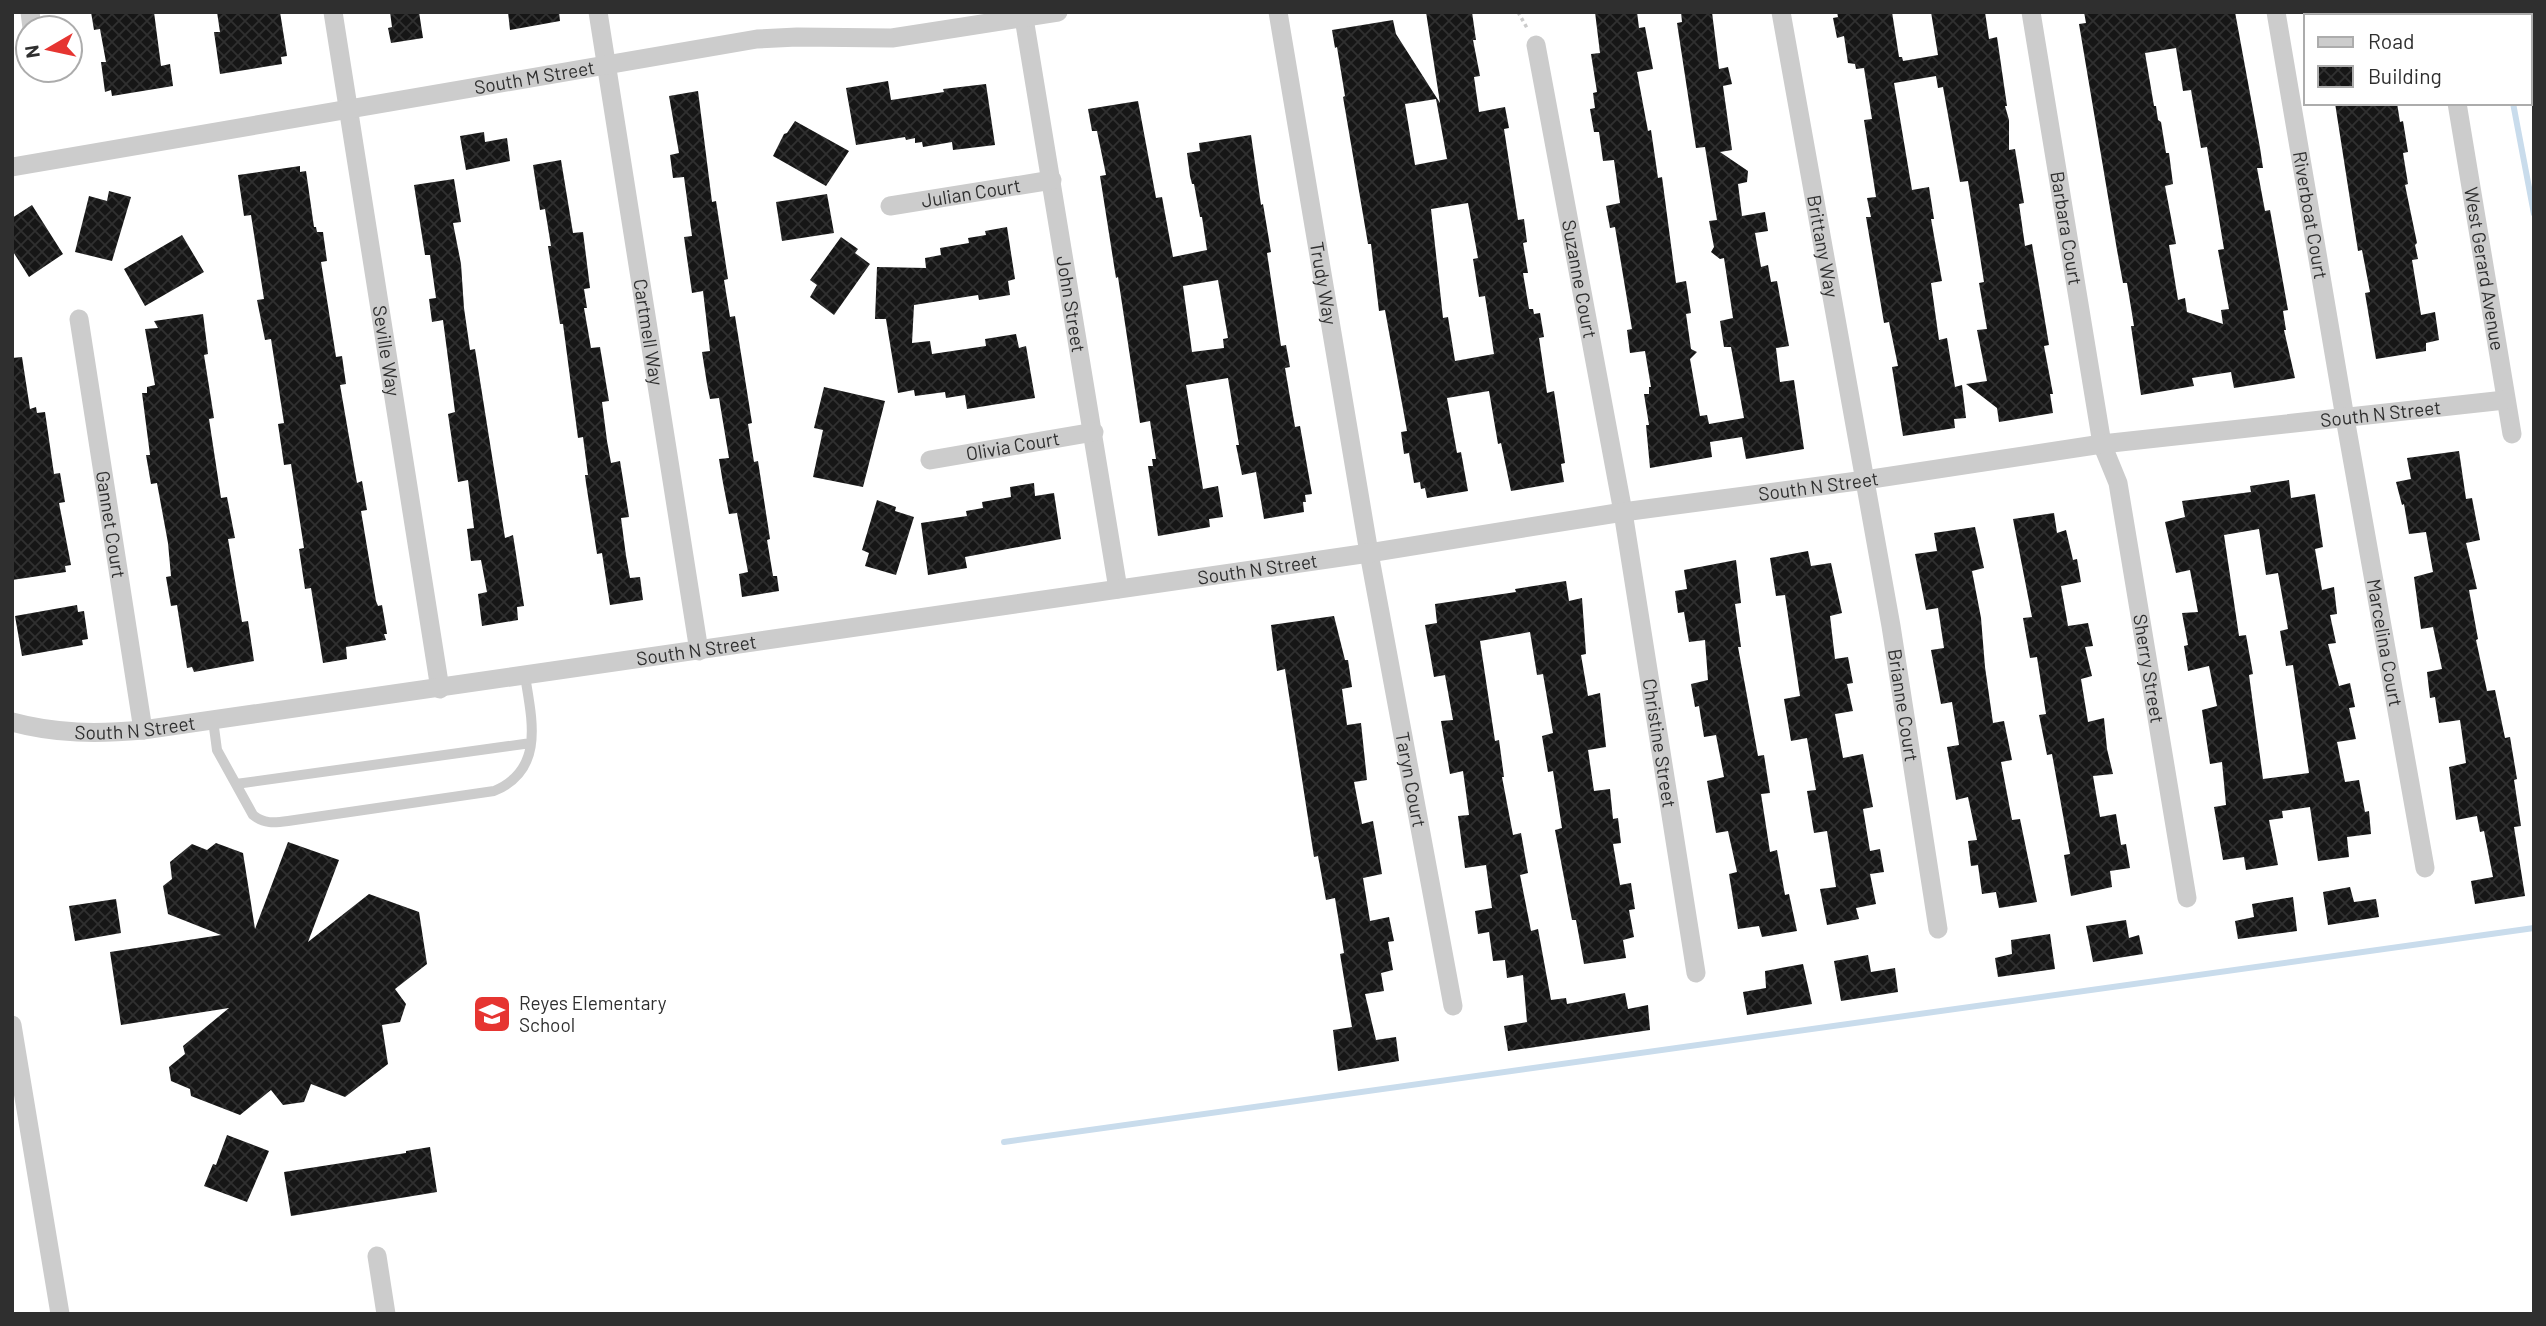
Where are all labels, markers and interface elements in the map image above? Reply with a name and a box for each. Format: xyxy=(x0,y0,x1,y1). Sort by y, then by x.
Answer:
north arrow xyxy=(14,14,84,84)
legend xyxy=(2304,14,2532,105)
text: Road xyxy=(2368,28,2414,53)
text: N xyxy=(19,44,44,60)
street label: South M Street xyxy=(472,55,596,98)
text: Building xyxy=(2368,63,2442,88)
street label: Riverboat Court xyxy=(2289,149,2333,281)
street label: Barbara Court xyxy=(2046,169,2088,287)
street label: Julian Court xyxy=(920,173,1022,212)
street label: West Gerard Avenue xyxy=(2460,185,2510,352)
street label: Brittany Way xyxy=(1803,193,1844,300)
street label: Suzanne Court xyxy=(1558,218,1602,340)
street label: Trudy Way xyxy=(1306,240,1342,327)
street label: John Street xyxy=(1052,254,1091,354)
street label: Cartmell Way xyxy=(629,277,669,387)
street label: Seville Way xyxy=(369,304,406,398)
street label: South N Street xyxy=(2319,395,2442,431)
street label: Olivia Court xyxy=(964,426,1061,465)
street label: South N Street xyxy=(1757,466,1880,505)
street label: Gannet Court xyxy=(92,469,131,580)
street label: South N Street xyxy=(1196,549,1319,589)
street label: Marcelina Court xyxy=(2363,577,2408,708)
street label: Sherry Street xyxy=(2129,612,2170,725)
street label: South N Street xyxy=(635,630,758,670)
street label: Brianne Court xyxy=(1884,647,1924,763)
street label: Christine Street xyxy=(1639,677,1682,809)
street label: South N Street xyxy=(74,711,197,743)
street label: Taryn Court xyxy=(1391,730,1432,829)
place label: Reyes Elementary School xyxy=(519,991,667,1036)
school or university icon: Reyes Elementary School xyxy=(471,993,513,1035)

